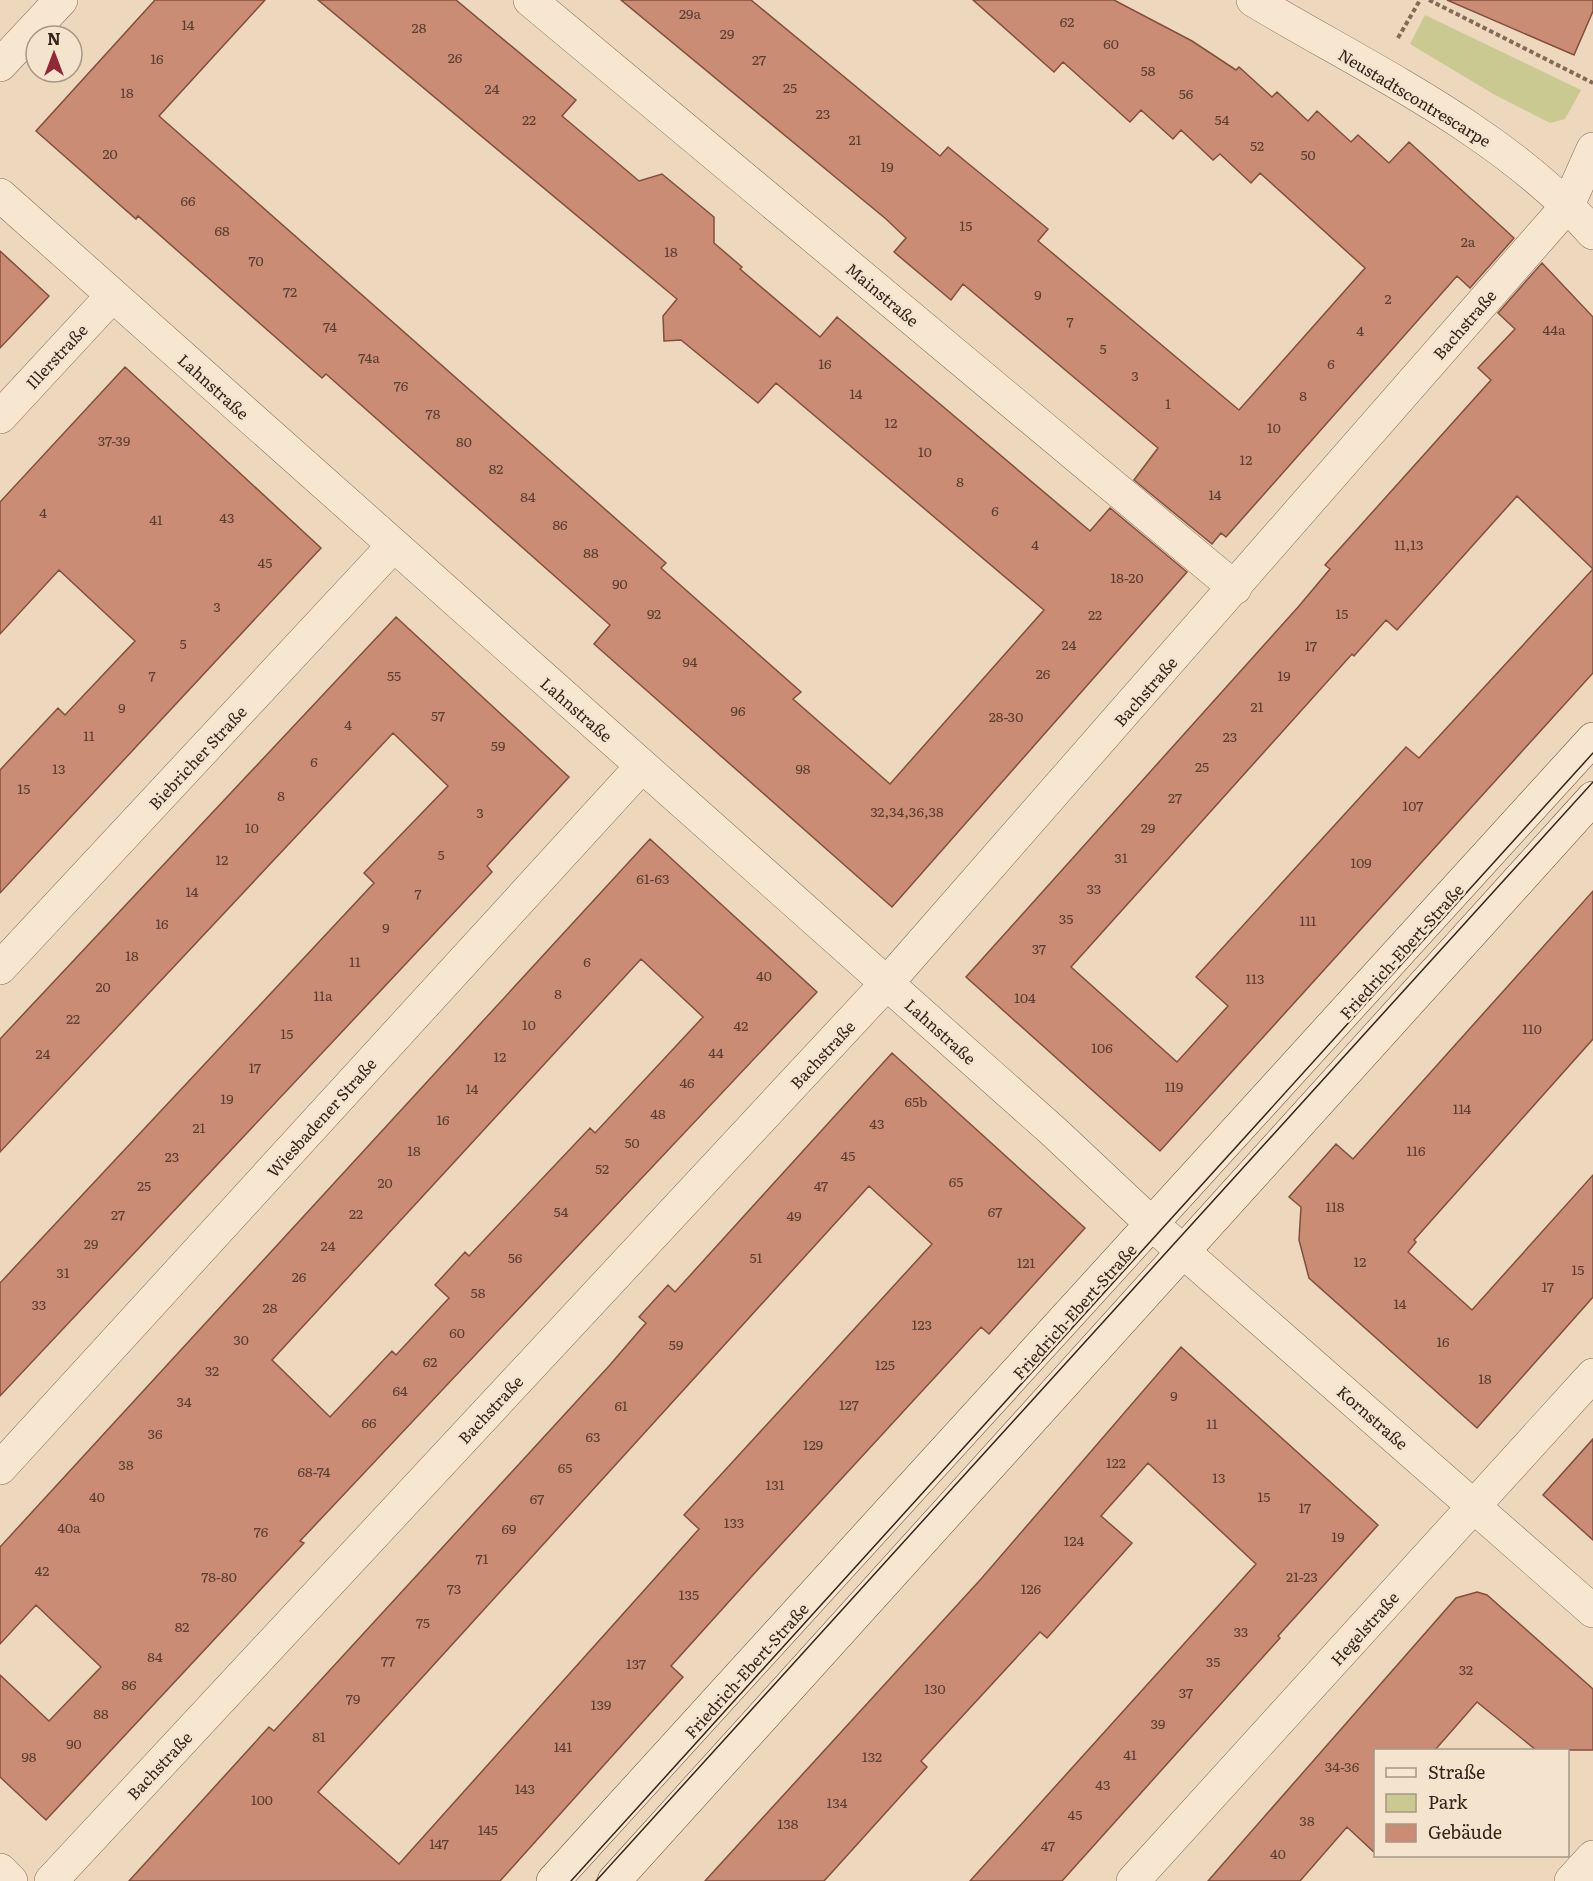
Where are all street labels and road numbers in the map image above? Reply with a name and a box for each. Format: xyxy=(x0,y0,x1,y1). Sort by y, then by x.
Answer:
street label: Neustadtscontrescarpe xyxy=(1334,42,1496,152)
street label: Mainstraße xyxy=(841,256,925,332)
street label: Bachstraße xyxy=(1427,284,1501,364)
street label: Illerstraße xyxy=(19,318,93,394)
street label: Lahnstraße xyxy=(173,348,255,424)
street label: Bachstraße xyxy=(1108,651,1182,731)
street label: Lahnstraße xyxy=(536,671,618,747)
street label: Biebricher Straße xyxy=(142,700,252,814)
street label: Friedrich-Ebert-Straße xyxy=(1333,878,1469,1024)
street label: Lahnstraße xyxy=(900,993,982,1069)
street label: Bachstraße xyxy=(784,1014,860,1094)
street label: Wiesbadener Straße xyxy=(261,1052,381,1182)
street label: Friedrich-Ebert-Straße xyxy=(1006,1238,1142,1384)
street label: Bachstraße xyxy=(452,1369,528,1449)
street label: Kornstraße xyxy=(1332,1379,1414,1455)
street label: Hegelstraße xyxy=(1324,1586,1404,1670)
street label: Friedrich-Ebert-Straße xyxy=(678,1597,814,1743)
street label: Bachstraße xyxy=(121,1725,197,1805)

